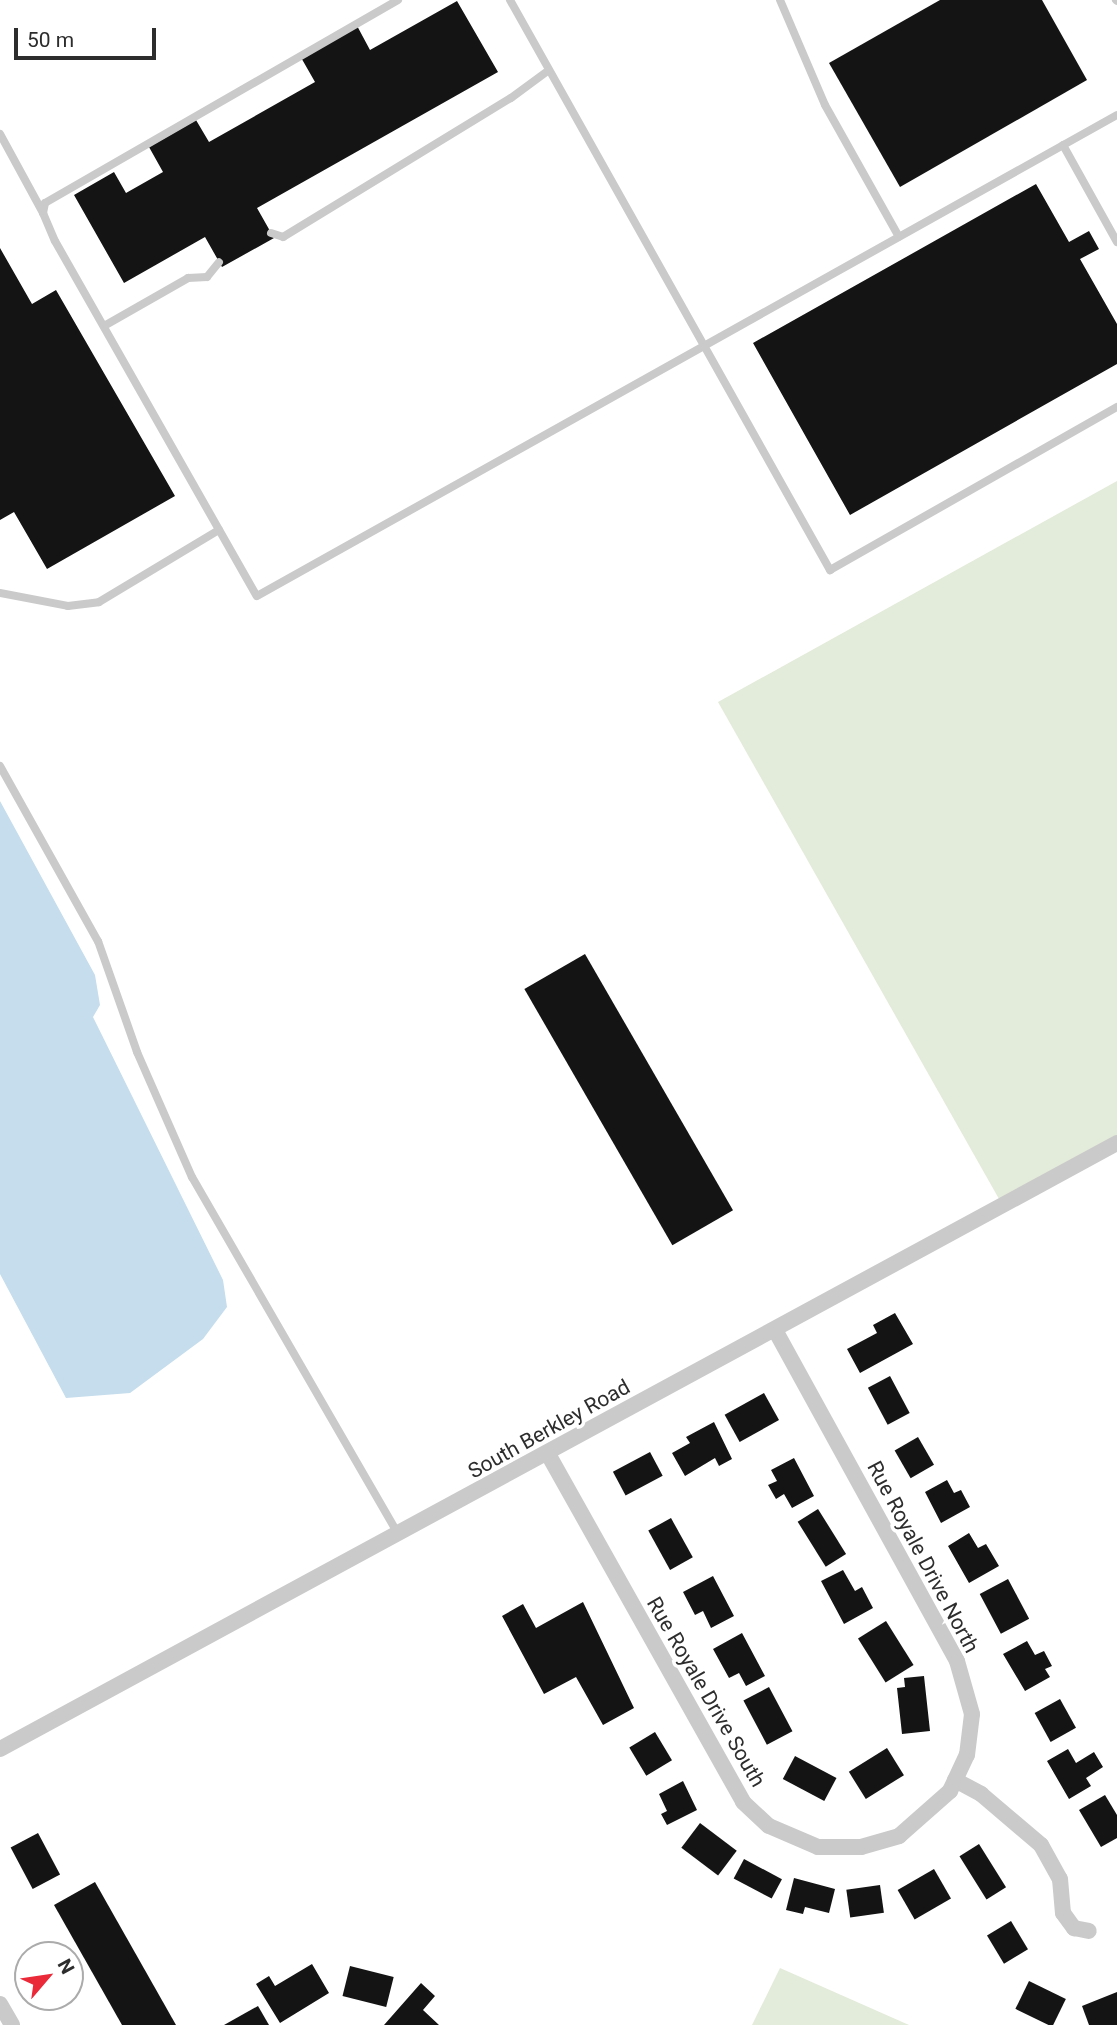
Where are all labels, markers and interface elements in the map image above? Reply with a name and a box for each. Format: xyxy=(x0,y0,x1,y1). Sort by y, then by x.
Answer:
scale bar xyxy=(18,14,159,58)
text: 50 m xyxy=(27,28,74,52)
street label: South Berkley Road xyxy=(464,1374,634,1484)
street label: Rue Royale Drive North xyxy=(862,1457,984,1657)
street label: Rue Royale Drive South xyxy=(641,1593,771,1791)
north arrow xyxy=(14,1941,84,2011)
text: N xyxy=(53,1955,79,1978)

